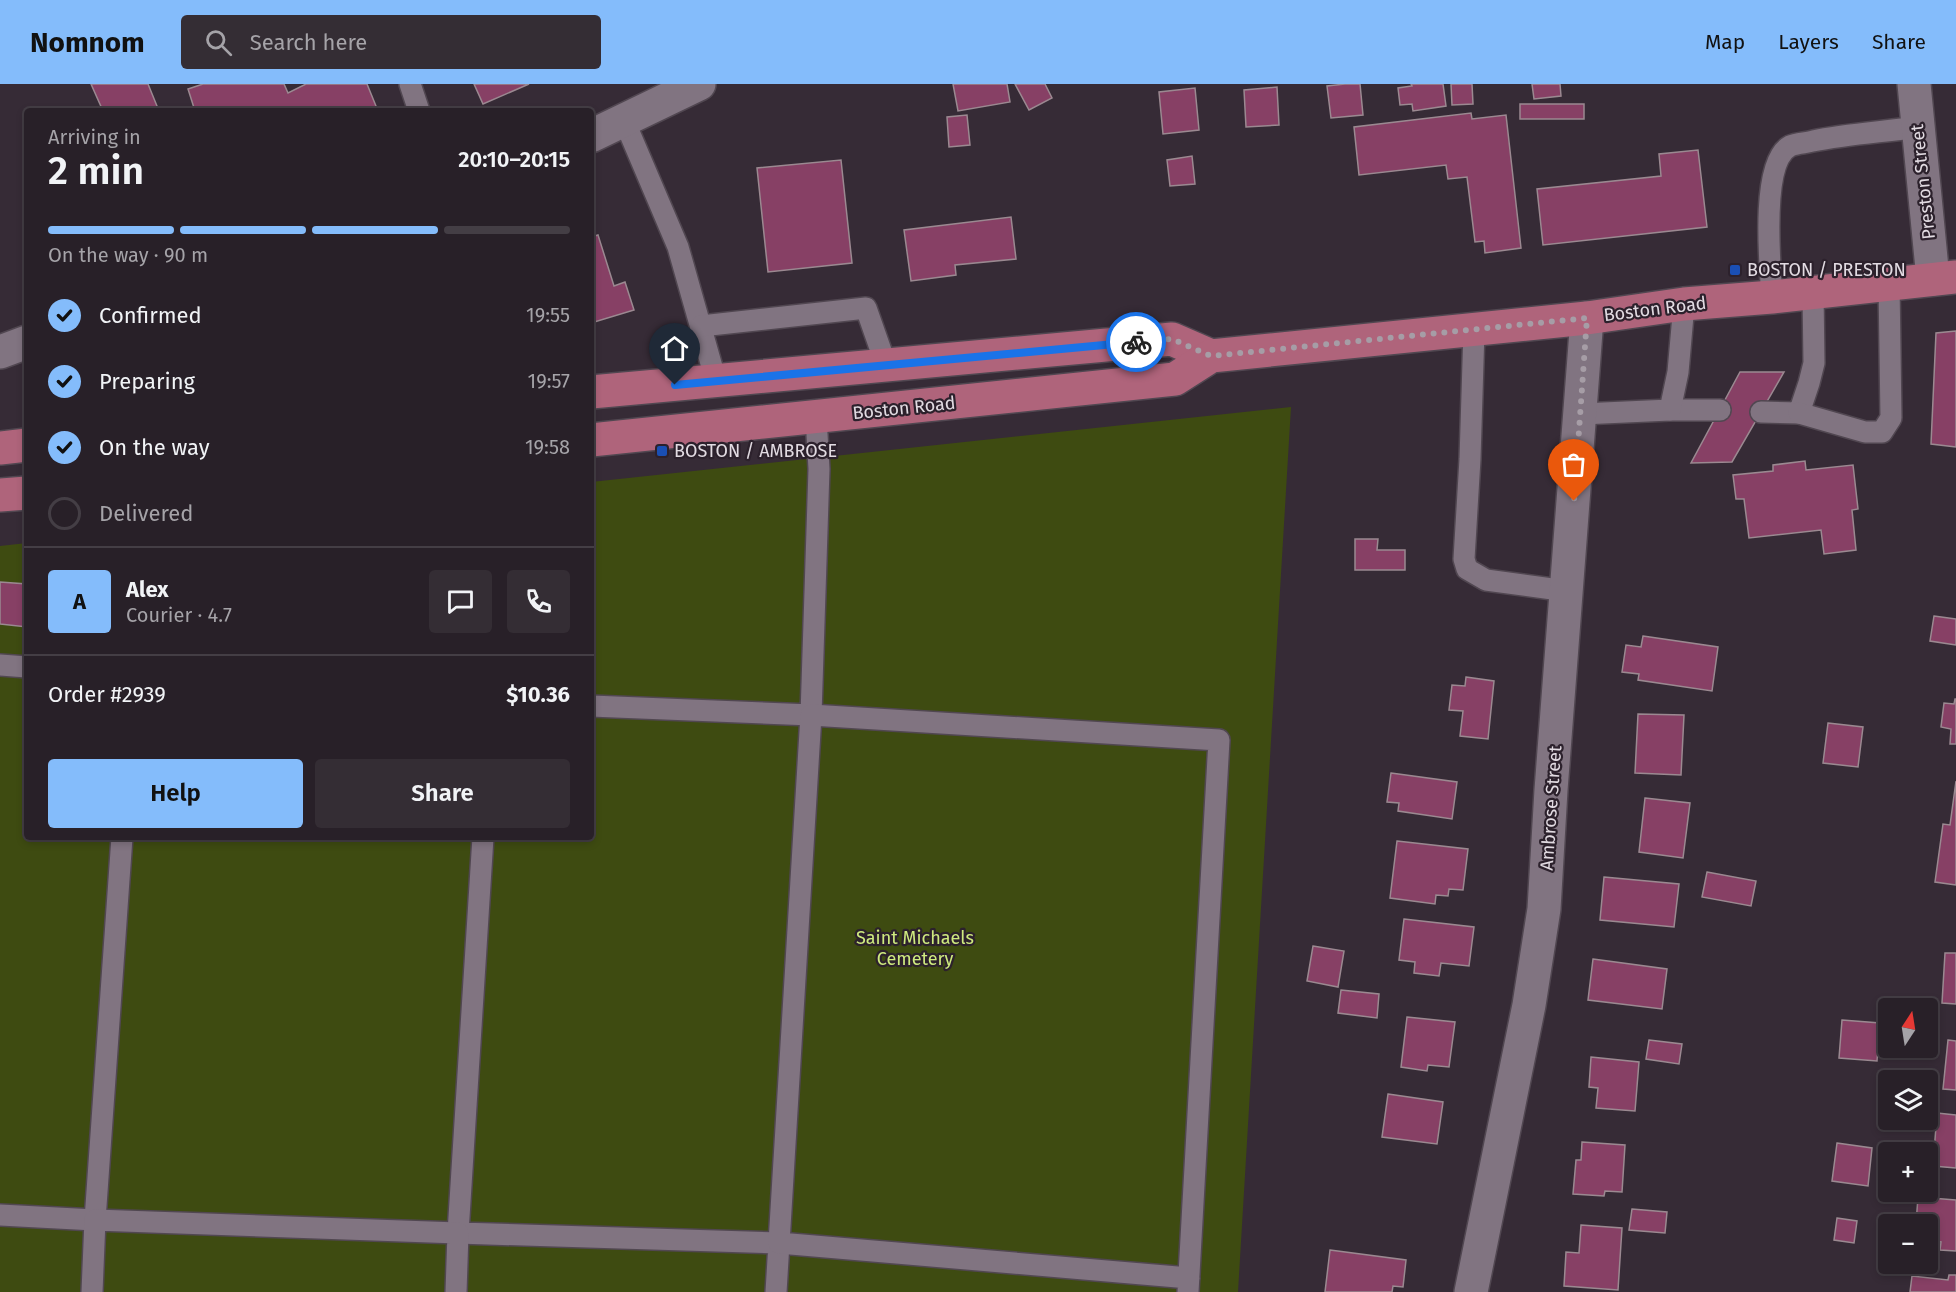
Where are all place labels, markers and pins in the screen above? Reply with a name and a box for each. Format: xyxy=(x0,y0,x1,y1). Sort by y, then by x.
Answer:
place label: BOSTON / PRESTON xyxy=(1747,259,1906,281)
marker: BOSTON / PRESTON xyxy=(1728,263,1742,277)
pin xyxy=(649,323,700,385)
pin xyxy=(1548,439,1599,501)
place label: BOSTON / AMBROSE xyxy=(674,440,837,462)
marker: BOSTON / AMBROSE xyxy=(655,444,669,458)

